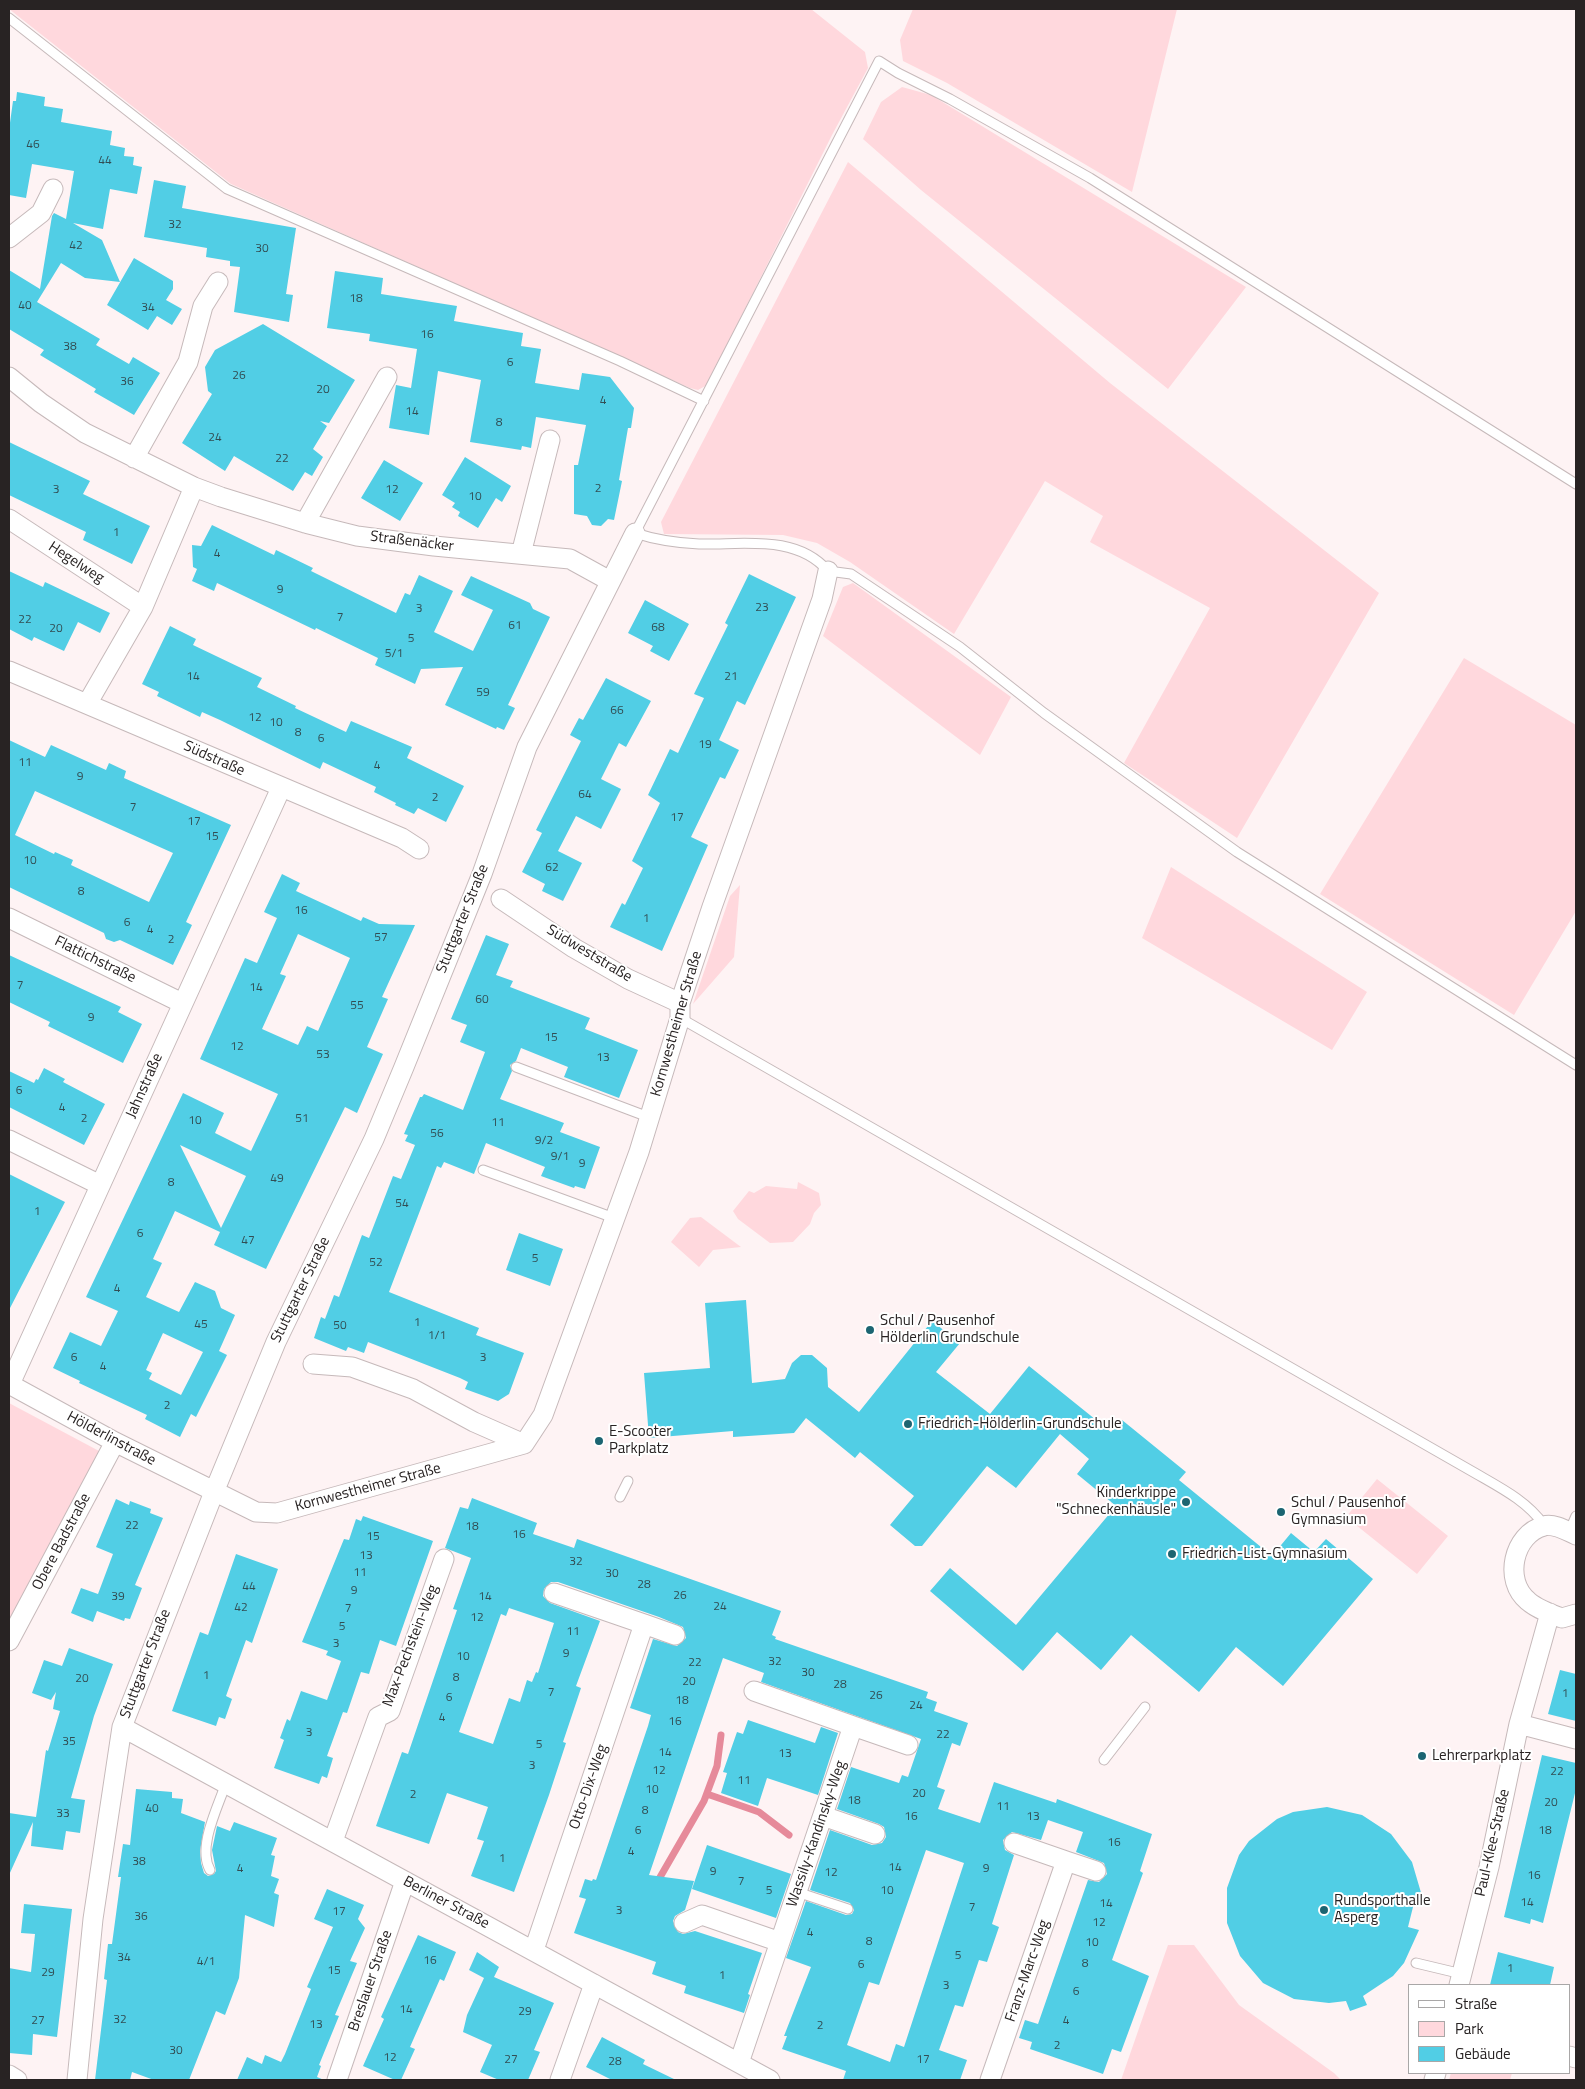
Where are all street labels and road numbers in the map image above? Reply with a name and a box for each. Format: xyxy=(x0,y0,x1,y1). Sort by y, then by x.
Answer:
street label: Straßenäcker xyxy=(369,528,455,556)
street label: Hegelweg xyxy=(45,538,107,588)
street label: Südstraße xyxy=(181,738,247,780)
street label: Stuttgarter Straße xyxy=(433,862,493,976)
street label: Südweststraße xyxy=(543,921,635,987)
street label: Flattichstraße xyxy=(51,933,139,987)
street label: Kornwestheimer Straße xyxy=(648,949,706,1099)
street label: Jahnstraße xyxy=(123,1051,167,1121)
street label: Stuttgarter Straße xyxy=(268,1234,334,1346)
street label: Hölderlinstraße xyxy=(63,1408,159,1470)
street label: Kornwestheimer Straße xyxy=(293,1460,443,1516)
street label: Obere Badstraße xyxy=(29,1490,95,1594)
street label: Max-Pechstein-Weg xyxy=(379,1582,443,1710)
street label: Stuttgarter Straße xyxy=(117,1607,175,1721)
street label: Otto-Dix-Weg xyxy=(566,1742,612,1832)
street label: Wassily-Kandinsky-Weg xyxy=(783,1758,851,1910)
street label: Paul-Klee-Straße xyxy=(1472,1787,1514,1899)
street label: Berliner Straße xyxy=(400,1873,492,1933)
street label: Franz-Marc-Weg xyxy=(1002,1918,1054,2024)
street label: Breslauer Straße xyxy=(345,1928,397,2034)

